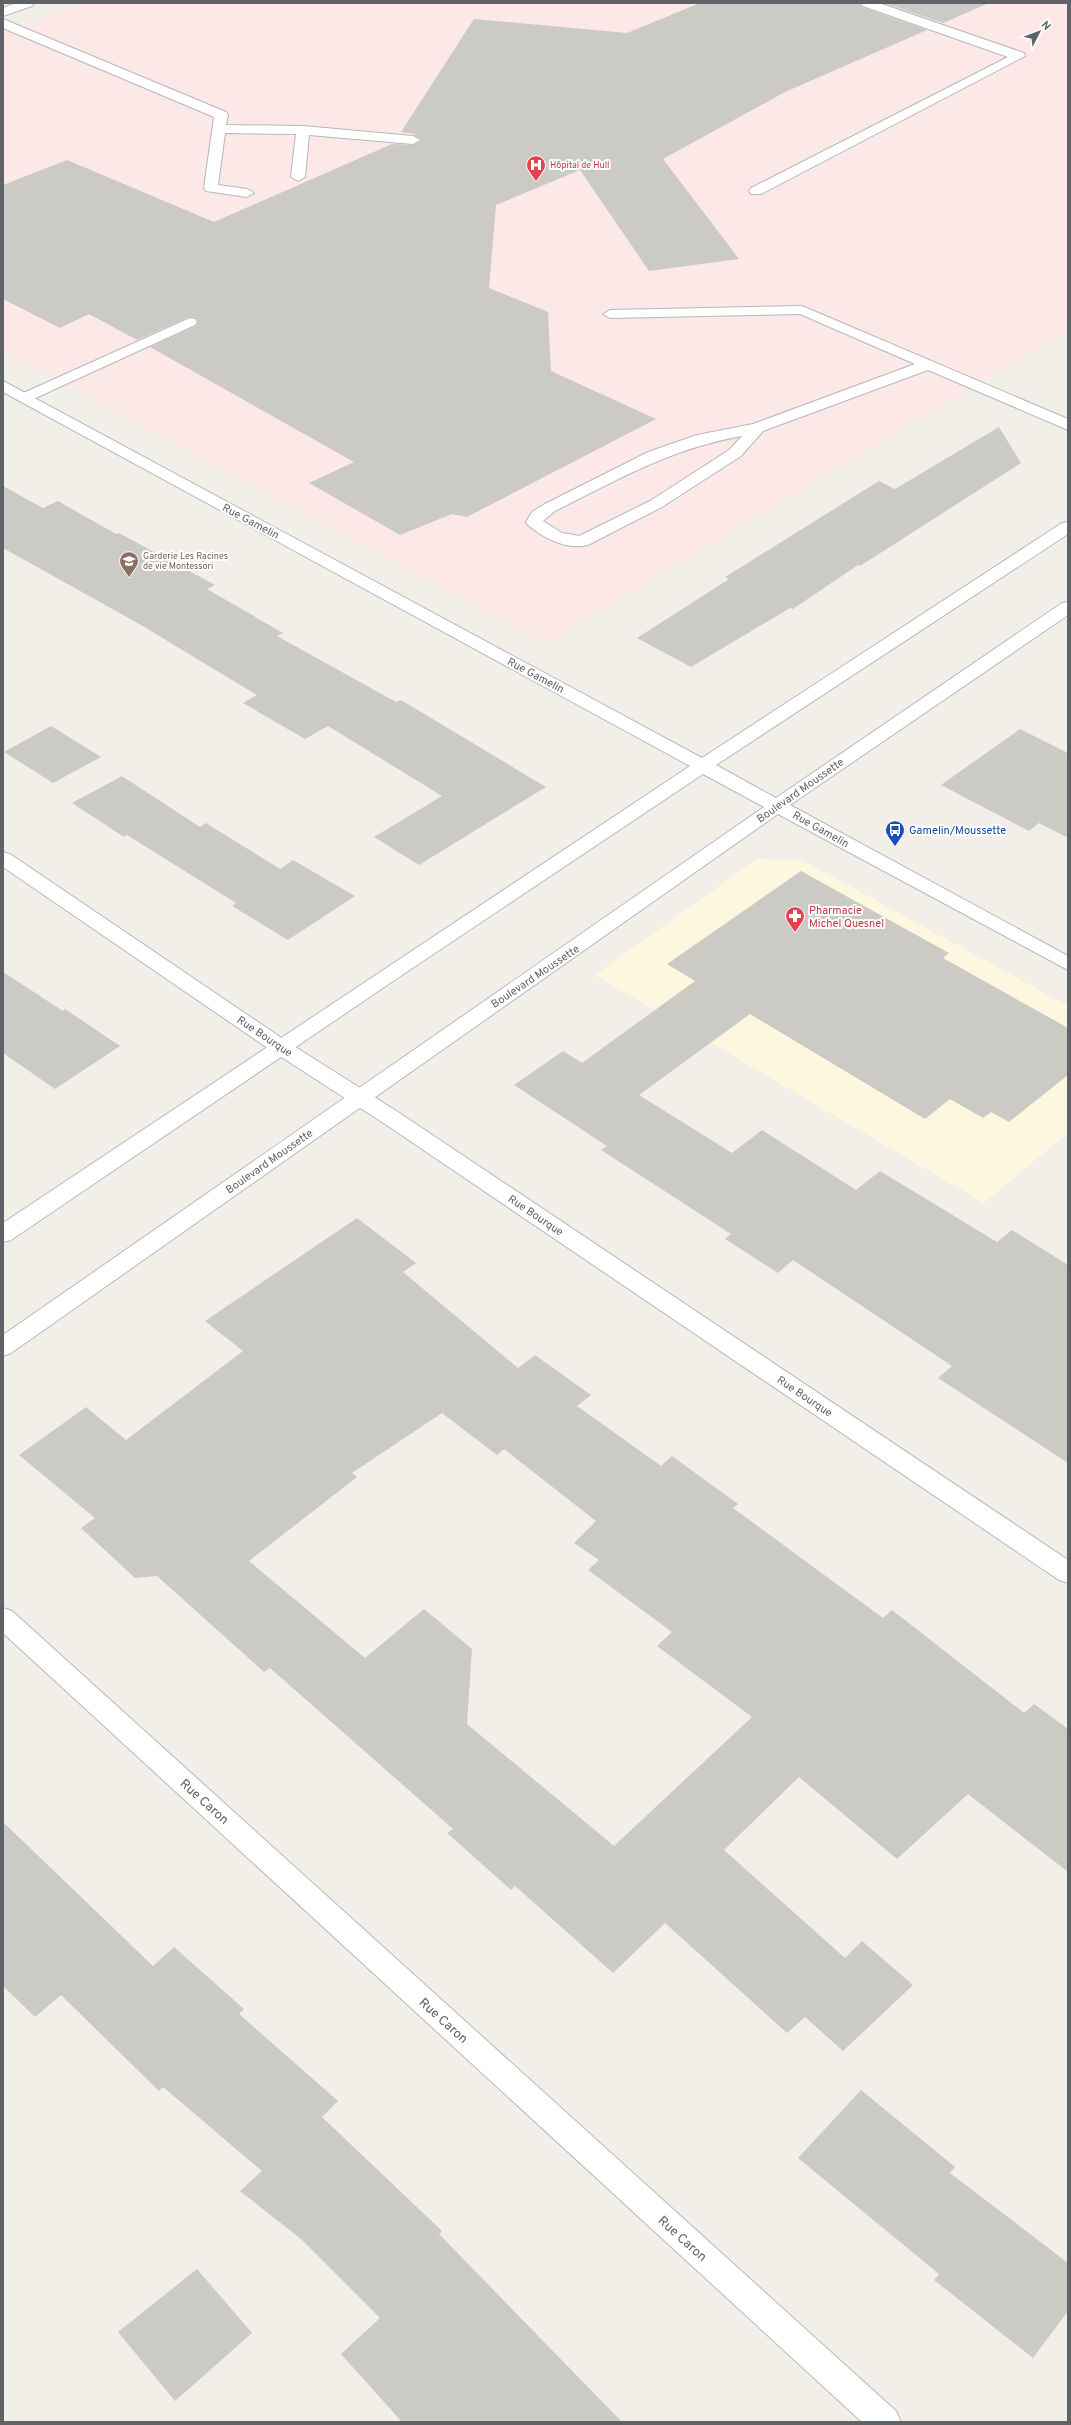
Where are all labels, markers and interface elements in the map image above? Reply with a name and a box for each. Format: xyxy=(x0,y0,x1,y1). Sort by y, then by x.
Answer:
north arrow xyxy=(1019,12,1059,52)
text: N xyxy=(1038,18,1054,34)
hospital icon: Hôpital de Hull xyxy=(525,154,547,182)
place label: Hôpital de Hull xyxy=(550,160,609,171)
street label: Rue Gamelin xyxy=(220,501,281,543)
school or university icon: Garderie Les Racines de vie Montessori xyxy=(118,550,140,578)
place label: Garderie Les Racines de vie Montessori xyxy=(143,551,228,572)
street label: Rue Gamelin xyxy=(505,655,566,697)
street label: Boulevard Moussette xyxy=(754,755,847,826)
street label: Rue Gamelin xyxy=(790,809,851,851)
bus stop icon: Gamelin/Moussette xyxy=(884,819,906,847)
place label: Gamelin/Moussette xyxy=(909,824,1006,838)
place label: Pharmacie Michel Quesnel xyxy=(809,904,884,931)
pharmacy icon: Pharmacie Michel Quesnel xyxy=(784,905,806,933)
street label: Boulevard Moussette xyxy=(489,942,582,1012)
street label: Rue Bourque xyxy=(234,1013,295,1061)
street label: Boulevard Moussette xyxy=(223,1126,316,1197)
street label: Rue Bourque xyxy=(505,1192,566,1240)
street label: Rue Bourque xyxy=(774,1373,835,1421)
street label: Rue Caron xyxy=(176,1776,231,1829)
street label: Rue Caron xyxy=(415,1995,470,2048)
street label: Rue Caron xyxy=(654,2213,709,2266)

